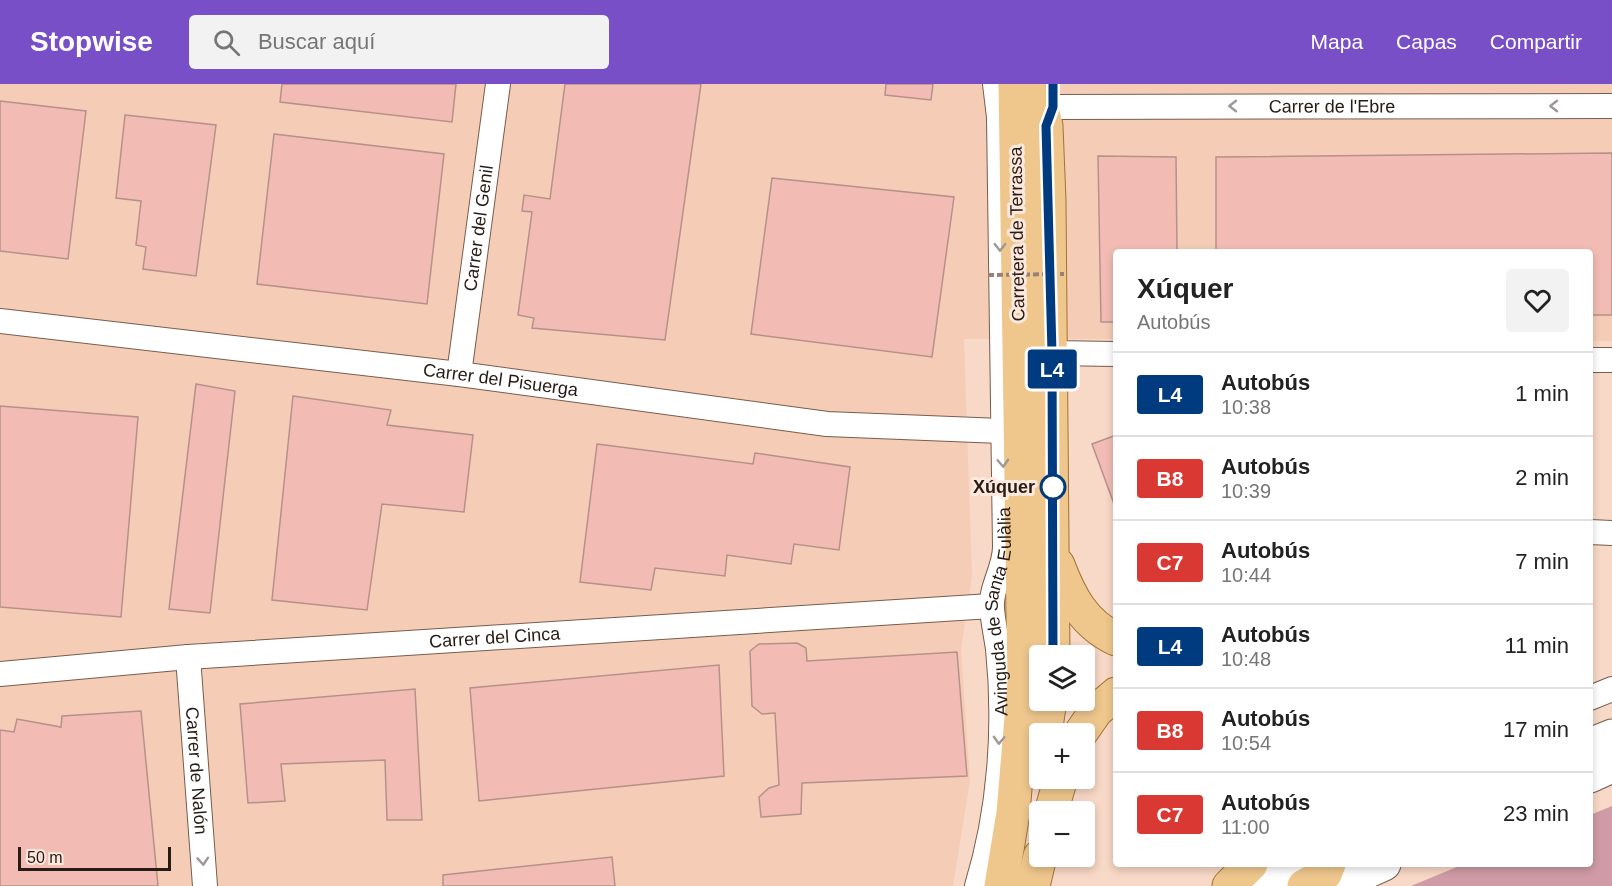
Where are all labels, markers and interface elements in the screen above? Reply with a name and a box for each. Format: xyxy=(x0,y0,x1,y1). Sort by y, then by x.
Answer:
search box xyxy=(189,15,609,69)
text: Stopwise xyxy=(30,26,153,57)
icon: search xyxy=(210,26,243,59)
text: Buscar aquí xyxy=(258,29,375,54)
text: Mapa xyxy=(1311,30,1363,53)
text: Capas xyxy=(1396,30,1457,53)
text: Compartir xyxy=(1490,30,1582,53)
street label: Carrer de l'Ebre xyxy=(1269,96,1395,117)
one-way arrow xyxy=(1228,100,1237,112)
one-way arrow xyxy=(1549,100,1558,112)
street label: Carretera de Terrassa xyxy=(1005,145,1029,322)
street label: Carrer del Genil xyxy=(460,164,497,293)
one-way arrow xyxy=(994,243,1006,252)
button: heart xyxy=(1506,269,1569,332)
text: Xúquer xyxy=(1137,273,1233,304)
text: Autobús xyxy=(1137,311,1210,333)
line badge: L4 xyxy=(1025,350,1079,388)
text: L4 xyxy=(1040,358,1064,381)
street label: Carrer del Pisuerga xyxy=(422,360,580,400)
text: Autobús xyxy=(1221,370,1310,395)
text: 1 min xyxy=(1515,381,1569,406)
text: L4 xyxy=(1158,383,1182,406)
text: 10:38 xyxy=(1221,396,1271,418)
text: Autobús xyxy=(1221,454,1310,479)
one-way arrow xyxy=(996,459,1009,468)
text: 2 min xyxy=(1515,465,1569,490)
text: B8 xyxy=(1157,467,1183,490)
marker: Xúquer xyxy=(1040,474,1066,500)
place label: Xúquer xyxy=(973,477,1035,497)
text: 10:39 xyxy=(1221,480,1271,502)
street label: Avinguda de Santa Eulàlia xyxy=(982,506,1015,716)
text: Autobús xyxy=(1221,538,1310,563)
text: 7 min xyxy=(1515,549,1569,574)
text: C7 xyxy=(1157,551,1183,574)
text: 10:44 xyxy=(1221,564,1271,586)
text: Autobús xyxy=(1221,622,1310,647)
street label: Carrer del Cinca xyxy=(429,623,562,652)
text: 11 min xyxy=(1505,633,1569,658)
text: L4 xyxy=(1158,635,1182,658)
map controls xyxy=(1029,645,1095,867)
button: layers xyxy=(1029,645,1095,711)
text: 10:48 xyxy=(1221,648,1271,670)
street label: Carrer de Nalón xyxy=(182,706,211,835)
text: Autobús xyxy=(1221,706,1310,731)
text: 17 min xyxy=(1503,717,1569,742)
text: B8 xyxy=(1157,719,1183,742)
button: + xyxy=(1029,723,1095,789)
text: 10:54 xyxy=(1221,732,1271,754)
one-way arrow xyxy=(993,735,1006,744)
text: Autobús xyxy=(1221,790,1310,815)
button: − xyxy=(1029,801,1095,867)
text: 23 min xyxy=(1503,801,1569,826)
text: C7 xyxy=(1157,803,1183,826)
text: 11:00 xyxy=(1221,816,1270,838)
scale bar xyxy=(18,844,171,872)
text: 50 m xyxy=(27,849,63,866)
one-way arrow xyxy=(196,857,209,866)

